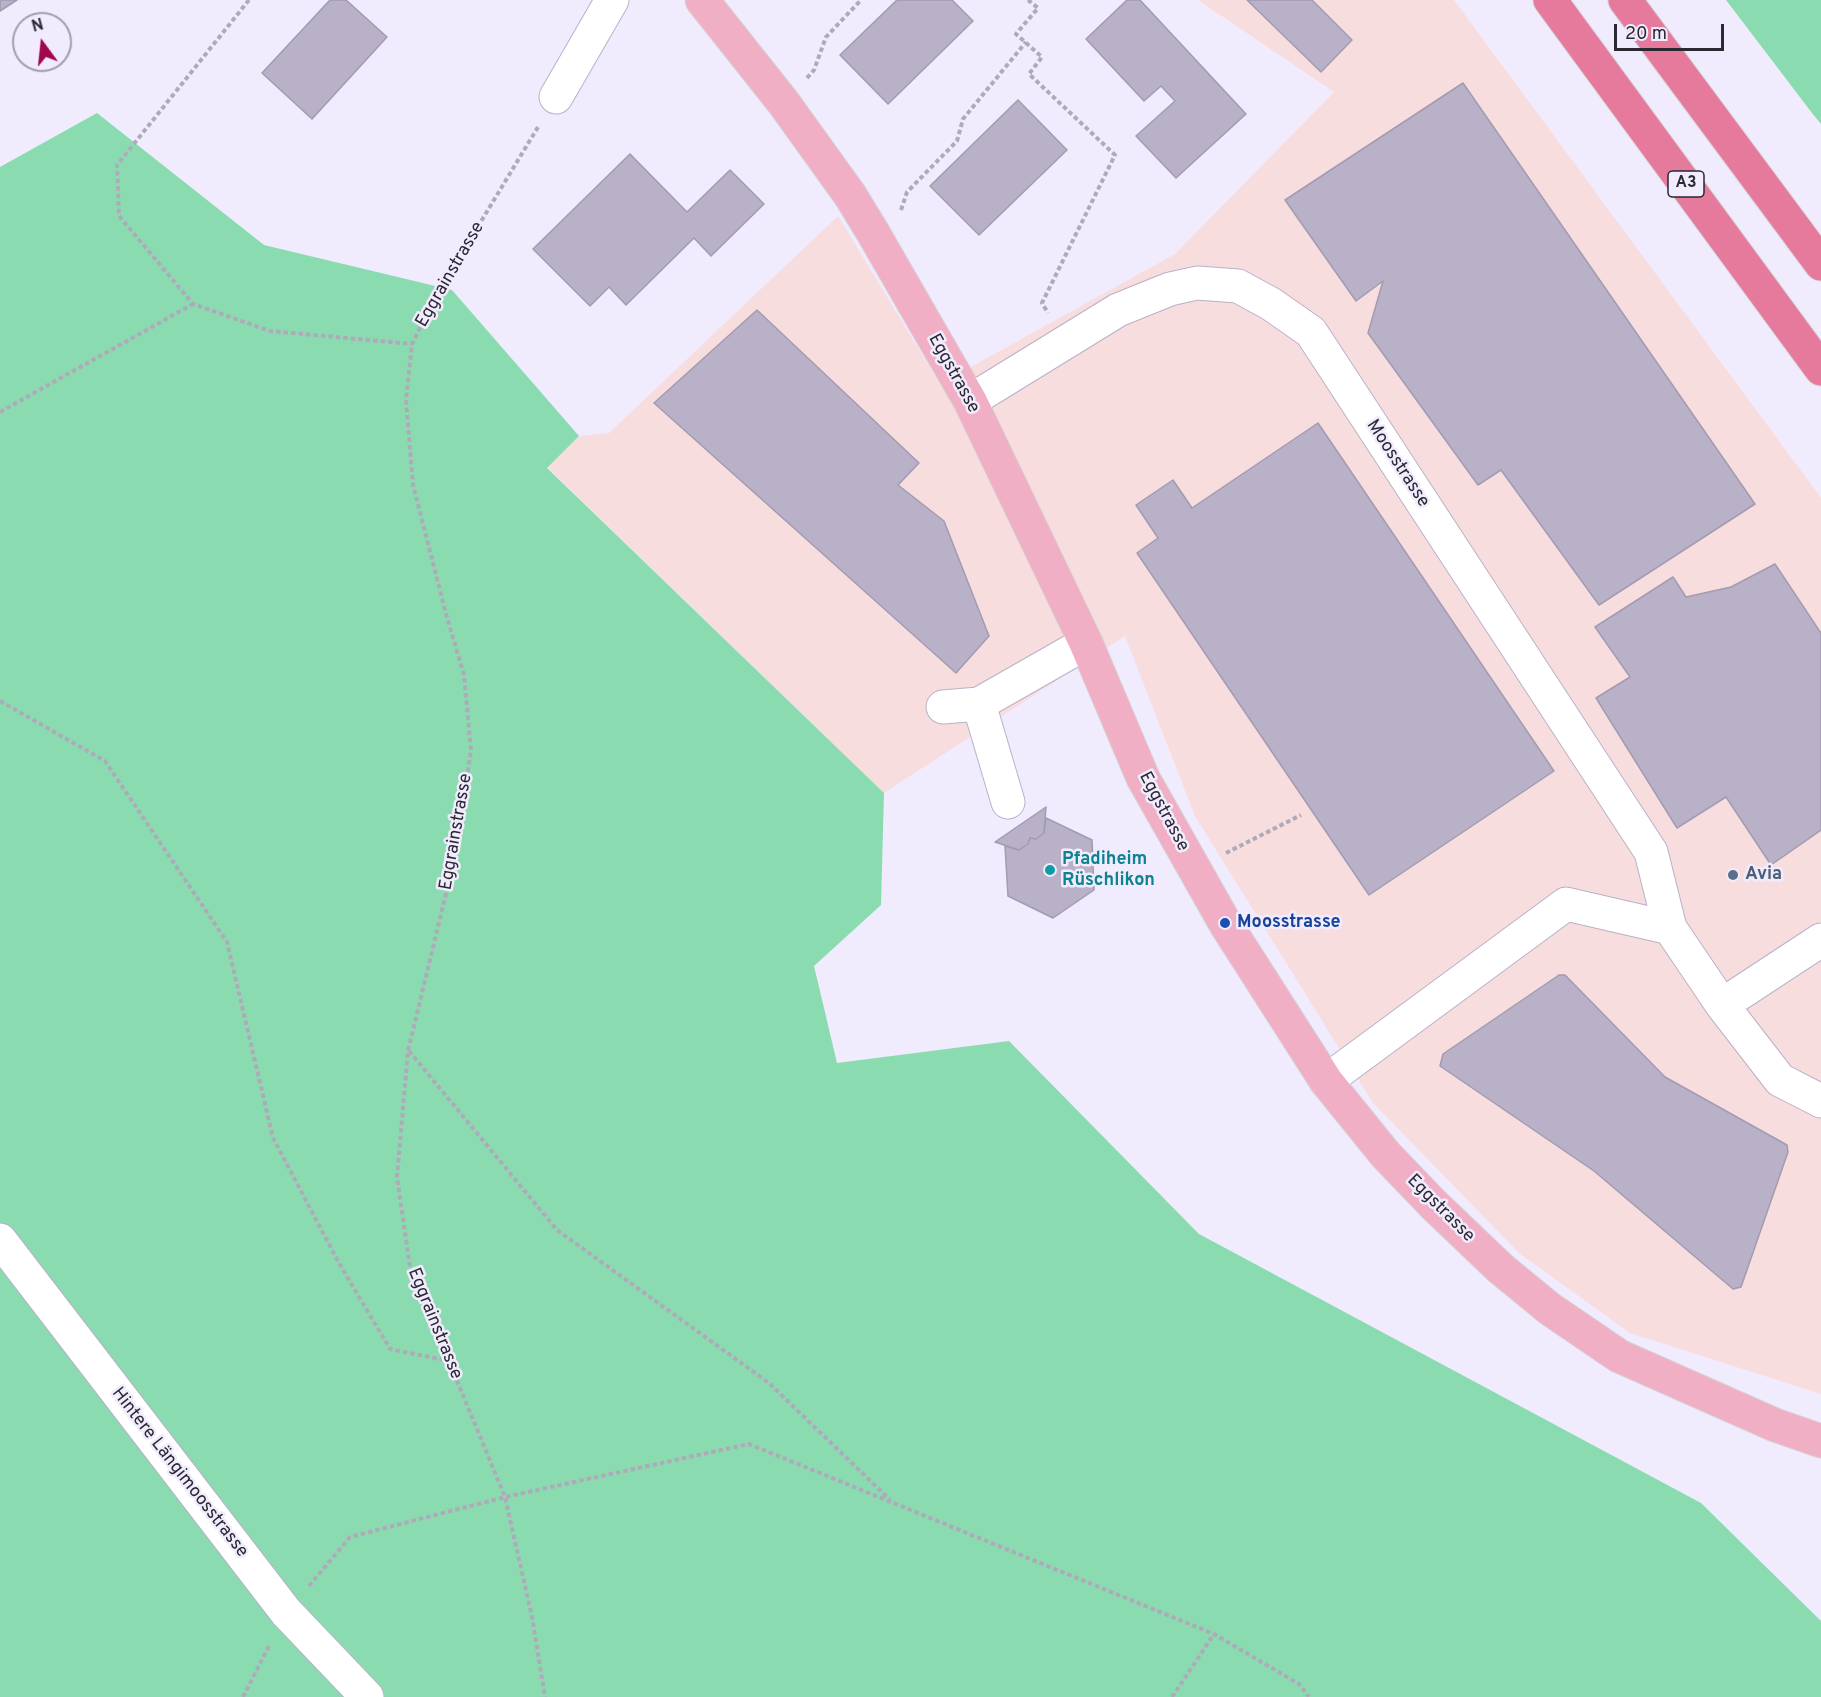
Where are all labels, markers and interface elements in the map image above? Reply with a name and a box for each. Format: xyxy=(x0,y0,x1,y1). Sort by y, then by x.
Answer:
north arrow xyxy=(12,12,72,72)
scale bar xyxy=(1617,12,1726,50)
text: N xyxy=(30,15,46,38)
text: 20 m xyxy=(1625,23,1667,46)
road number: A3 xyxy=(1668,171,1704,197)
street label: Eggrainstrasse xyxy=(412,218,490,332)
street label: Eggstrasse xyxy=(922,331,984,417)
street label: Moosstrasse xyxy=(1361,416,1433,512)
street label: Eggstrasse xyxy=(1133,768,1193,856)
street label: Eggrainstrasse xyxy=(436,772,478,892)
place label: Pfadiheim Rüschlikon xyxy=(1062,849,1155,892)
marker: Pfadiheim Rüschlikon xyxy=(1043,863,1057,877)
place label: Avia xyxy=(1745,864,1782,886)
marker: Avia xyxy=(1726,868,1740,882)
place label: Moosstrasse xyxy=(1237,912,1341,934)
marker: Moosstrasse xyxy=(1218,916,1232,930)
street label: Eggstrasse xyxy=(1402,1171,1478,1247)
street label: Eggrainstrasse xyxy=(402,1265,466,1383)
street label: Hintere Längimoosstrasse xyxy=(106,1384,252,1562)

